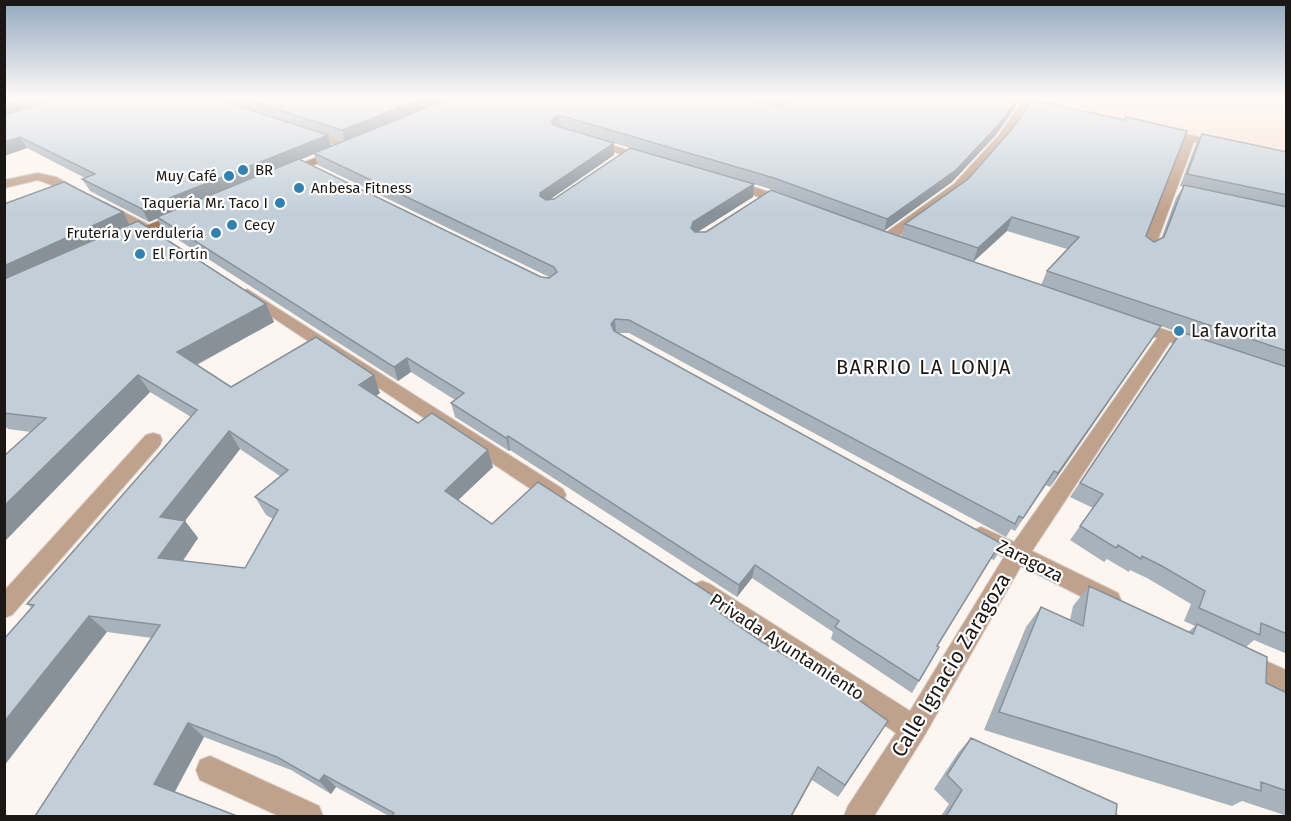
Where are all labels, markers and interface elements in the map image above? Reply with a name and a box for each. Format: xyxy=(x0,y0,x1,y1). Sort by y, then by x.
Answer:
place label: BR xyxy=(255,161,273,179)
marker: BR xyxy=(236,163,250,177)
place label: Muy Café xyxy=(156,167,217,185)
marker: Muy Café xyxy=(222,169,236,183)
place label: Anbesa Fitness xyxy=(311,179,412,197)
marker: Anbesa Fitness xyxy=(292,181,306,195)
place label: Taquería Mr. Taco I xyxy=(142,194,268,212)
marker: Taquería Mr. Taco I xyxy=(273,196,287,210)
place label: Cecy xyxy=(244,216,275,234)
marker: Cecy xyxy=(225,218,239,232)
place label: Frutería y verdulería xyxy=(67,224,204,242)
marker: Frutería y verdulería xyxy=(209,226,223,240)
place label: El Fortín xyxy=(152,245,208,263)
marker: El Fortín xyxy=(133,247,147,261)
place label: La favorita xyxy=(1191,320,1277,342)
marker: La favorita xyxy=(1172,324,1186,338)
district label: BARRIO LA LONJA xyxy=(836,355,1012,379)
street label: Zaragoza xyxy=(993,535,1067,587)
street label: Calle Ignacio Zaragoza xyxy=(886,568,1016,762)
street label: Privada Ayuntamiento xyxy=(706,589,868,705)

